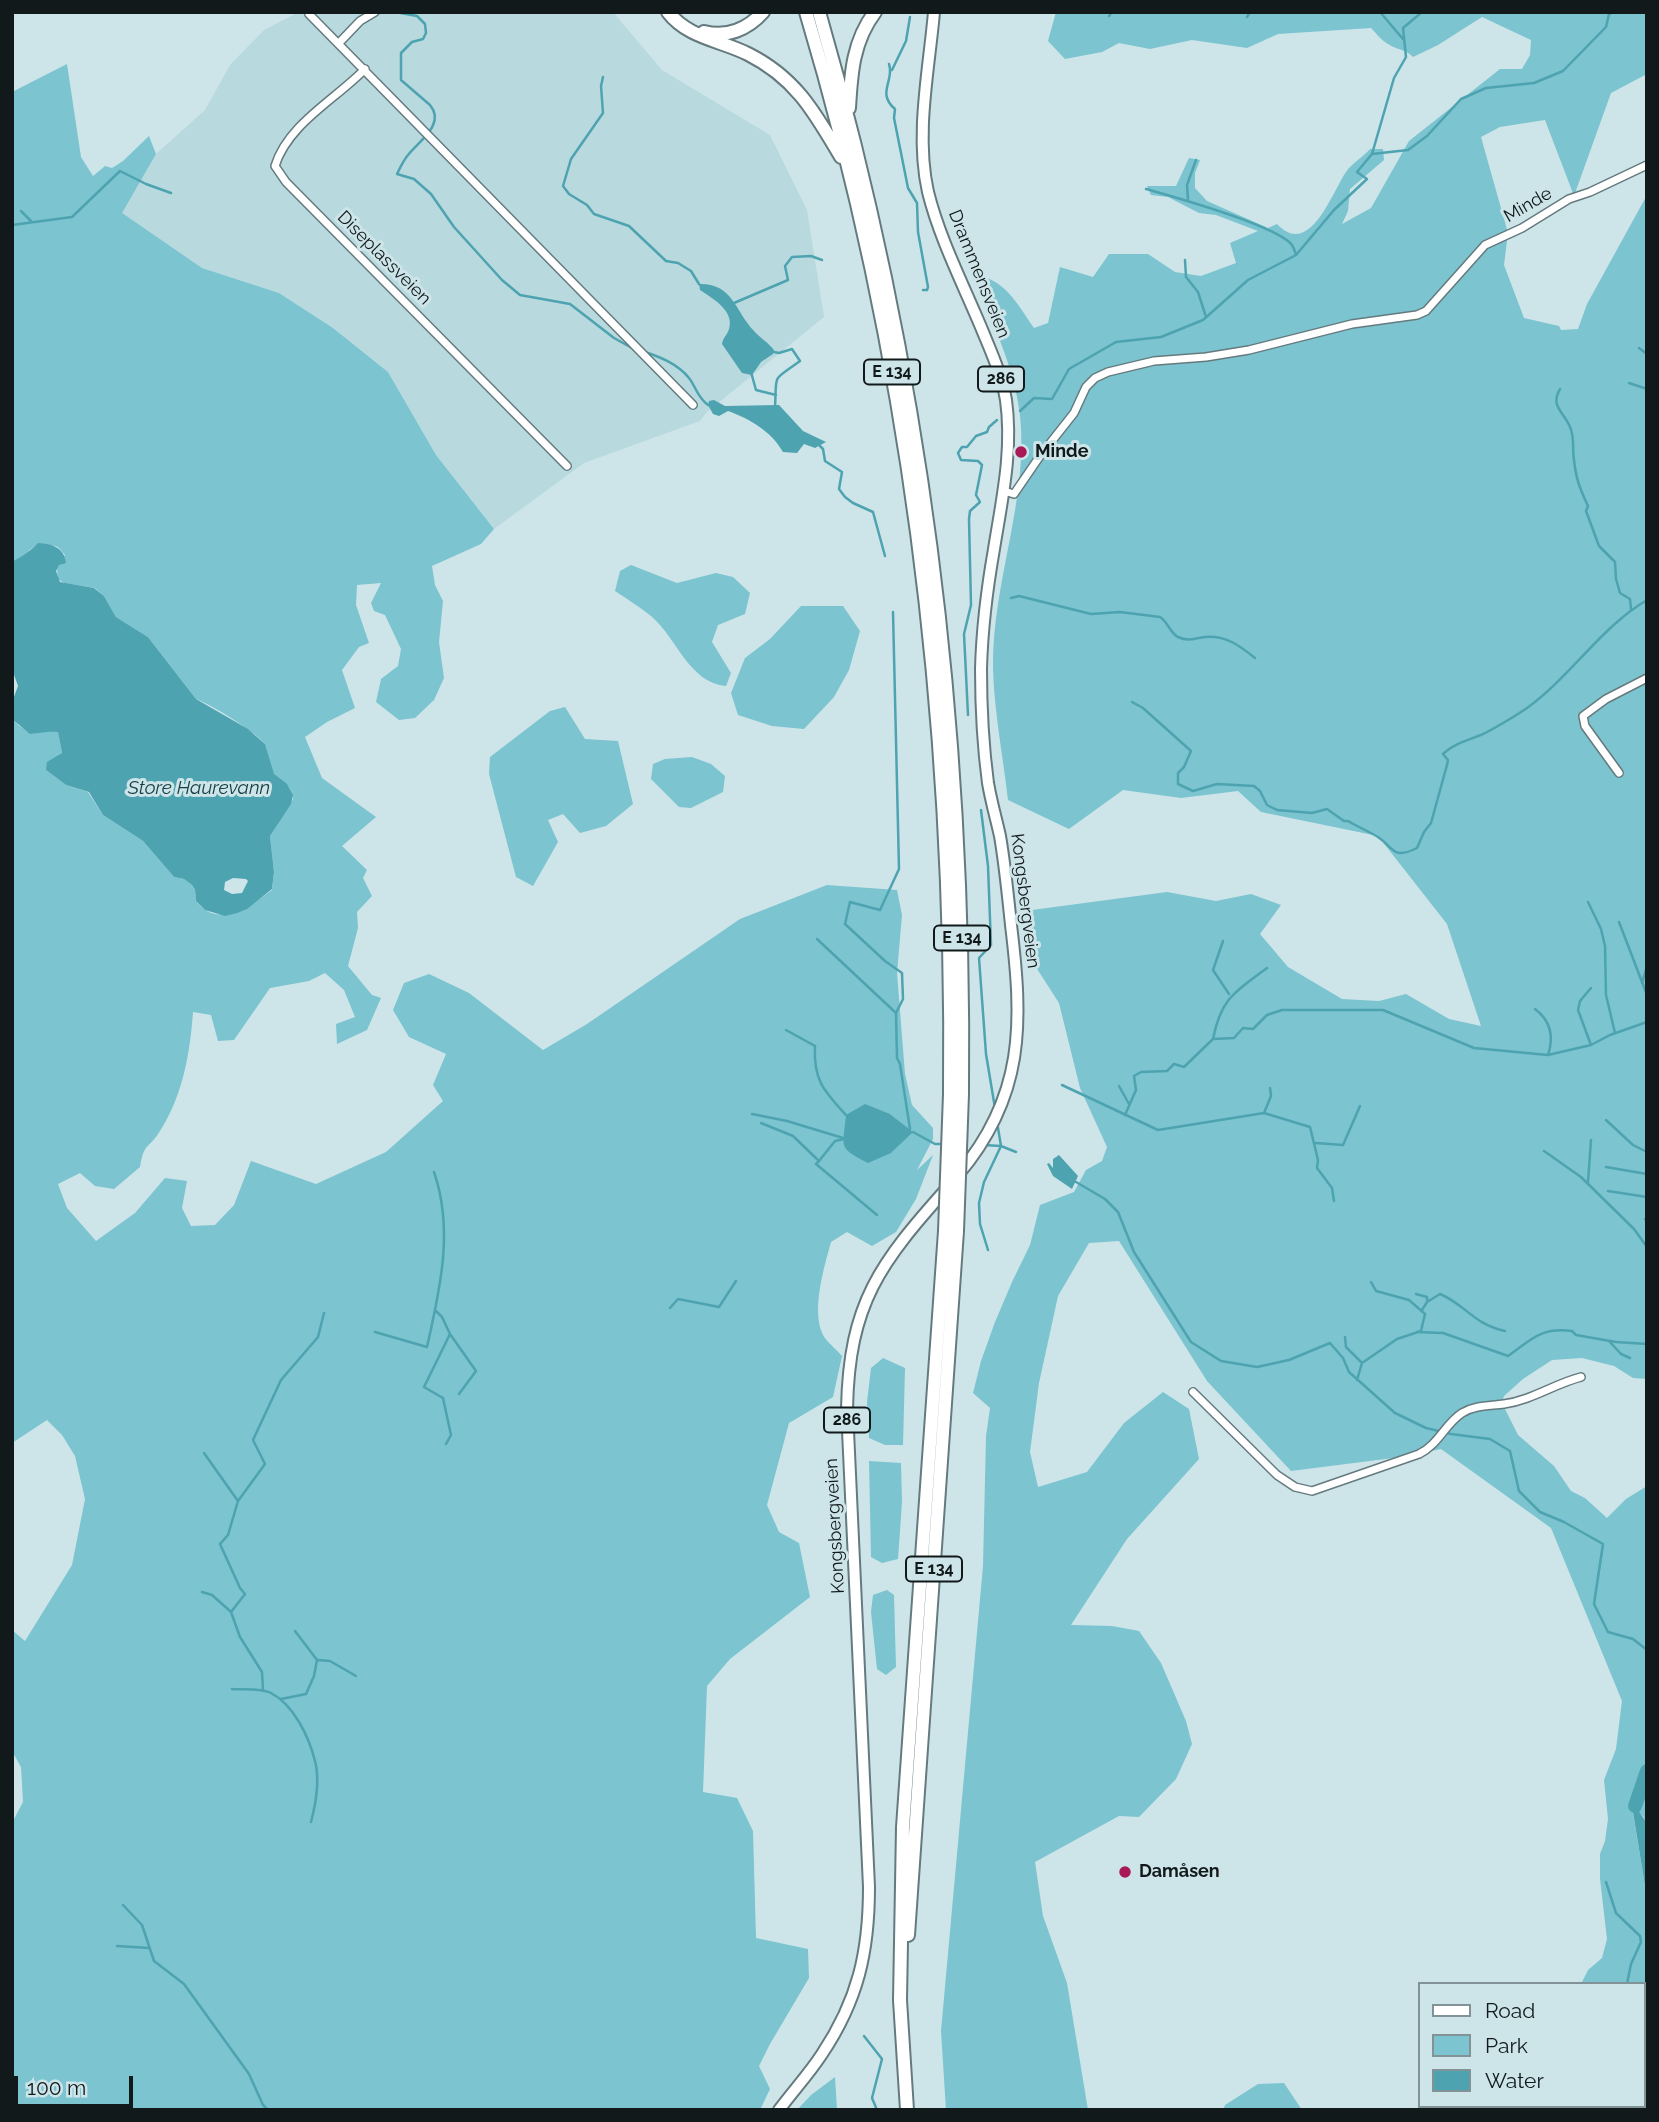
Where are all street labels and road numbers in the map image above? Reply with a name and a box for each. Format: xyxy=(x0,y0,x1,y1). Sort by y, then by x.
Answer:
street label: Minde xyxy=(1500,183,1556,227)
street label: Diseplassveien xyxy=(333,207,435,309)
street label: Drammensveien xyxy=(943,207,1015,341)
road number: E 134 xyxy=(864,360,920,384)
road number: 286 xyxy=(978,366,1024,392)
street label: Kongsbergveien xyxy=(1006,832,1044,970)
road number: E 134 xyxy=(934,926,990,950)
road number: 286 xyxy=(824,1408,870,1432)
street label: Kongsbergveien xyxy=(821,1458,849,1594)
road number: E 134 xyxy=(906,1556,962,1582)

